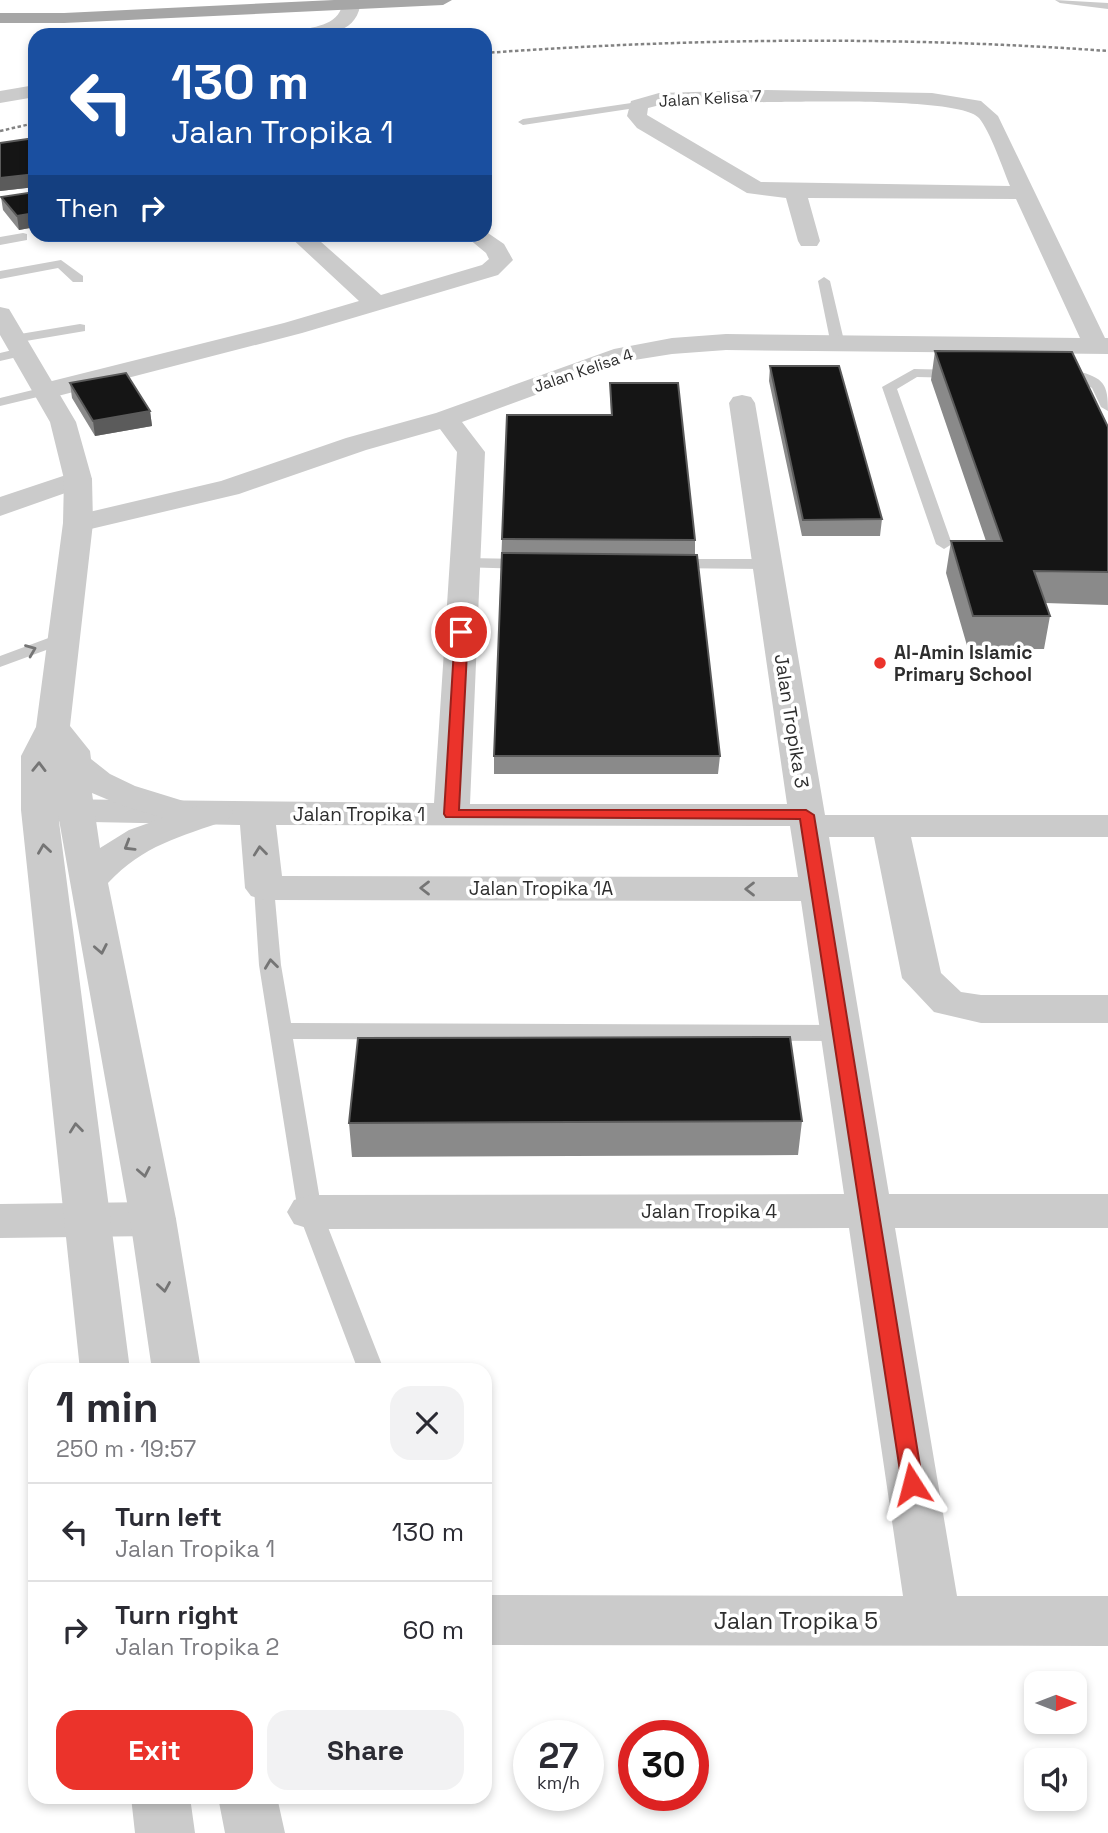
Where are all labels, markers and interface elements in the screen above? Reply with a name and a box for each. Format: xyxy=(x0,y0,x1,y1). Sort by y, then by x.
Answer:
text: 130 m xyxy=(171,51,309,113)
icon: left xyxy=(56,56,147,147)
street label: Jalan Kelisa 7 xyxy=(658,85,762,112)
text: Jalan Tropika 1 xyxy=(171,112,394,152)
icon: right xyxy=(133,189,171,227)
text: Then xyxy=(56,191,119,225)
street label: Jalan Kelisa 4 xyxy=(531,344,636,397)
pin xyxy=(431,602,491,662)
icon: arrive xyxy=(442,613,480,651)
place label: Al-Amin Islamic Primary School xyxy=(894,640,1032,687)
one-way arrow xyxy=(24,644,36,658)
street label: Jalan Tropika 3 xyxy=(769,652,814,790)
marker: Al-Amin Islamic Primary School xyxy=(872,655,888,671)
one-way arrow xyxy=(31,761,46,772)
street label: Jalan Tropika 1 xyxy=(293,802,425,827)
one-way arrow xyxy=(124,837,137,850)
one-way arrow xyxy=(37,843,52,855)
one-way arrow xyxy=(253,845,268,856)
street label: Jalan Tropika 1A xyxy=(469,876,613,901)
one-way arrow xyxy=(419,880,429,896)
one-way arrow xyxy=(744,881,755,897)
one-way arrow xyxy=(92,943,107,955)
one-way arrow xyxy=(263,958,278,970)
one-way arrow xyxy=(68,1122,83,1134)
one-way arrow xyxy=(135,1166,150,1178)
street label: Jalan Tropika 4 xyxy=(641,1199,777,1224)
one-way arrow xyxy=(156,1281,171,1293)
text: 1 min xyxy=(56,1381,159,1434)
button: close xyxy=(390,1386,464,1460)
text: 250 m · 19:57 xyxy=(56,1434,196,1464)
position arrow xyxy=(875,1447,949,1521)
text: Turn left xyxy=(115,1500,222,1534)
icon: left xyxy=(56,1513,94,1551)
text: 130 m xyxy=(392,1515,464,1549)
text: Jalan Tropika 1 xyxy=(115,1534,275,1564)
text: Turn right xyxy=(115,1598,239,1632)
street label: Jalan Tropika 5 xyxy=(714,1606,878,1636)
icon: right xyxy=(56,1611,94,1649)
text: 60 m xyxy=(402,1613,464,1647)
text: Jalan Tropika 2 xyxy=(115,1632,279,1662)
north arrow xyxy=(1024,1671,1087,1734)
map controls xyxy=(1024,1671,1087,1811)
button: Exit xyxy=(56,1710,253,1790)
button: Share xyxy=(267,1710,464,1790)
speed limit sign: 30 xyxy=(618,1720,709,1811)
text: 27 xyxy=(539,1734,578,1778)
button: sound xyxy=(1024,1748,1087,1811)
text: km/h xyxy=(537,1771,580,1794)

